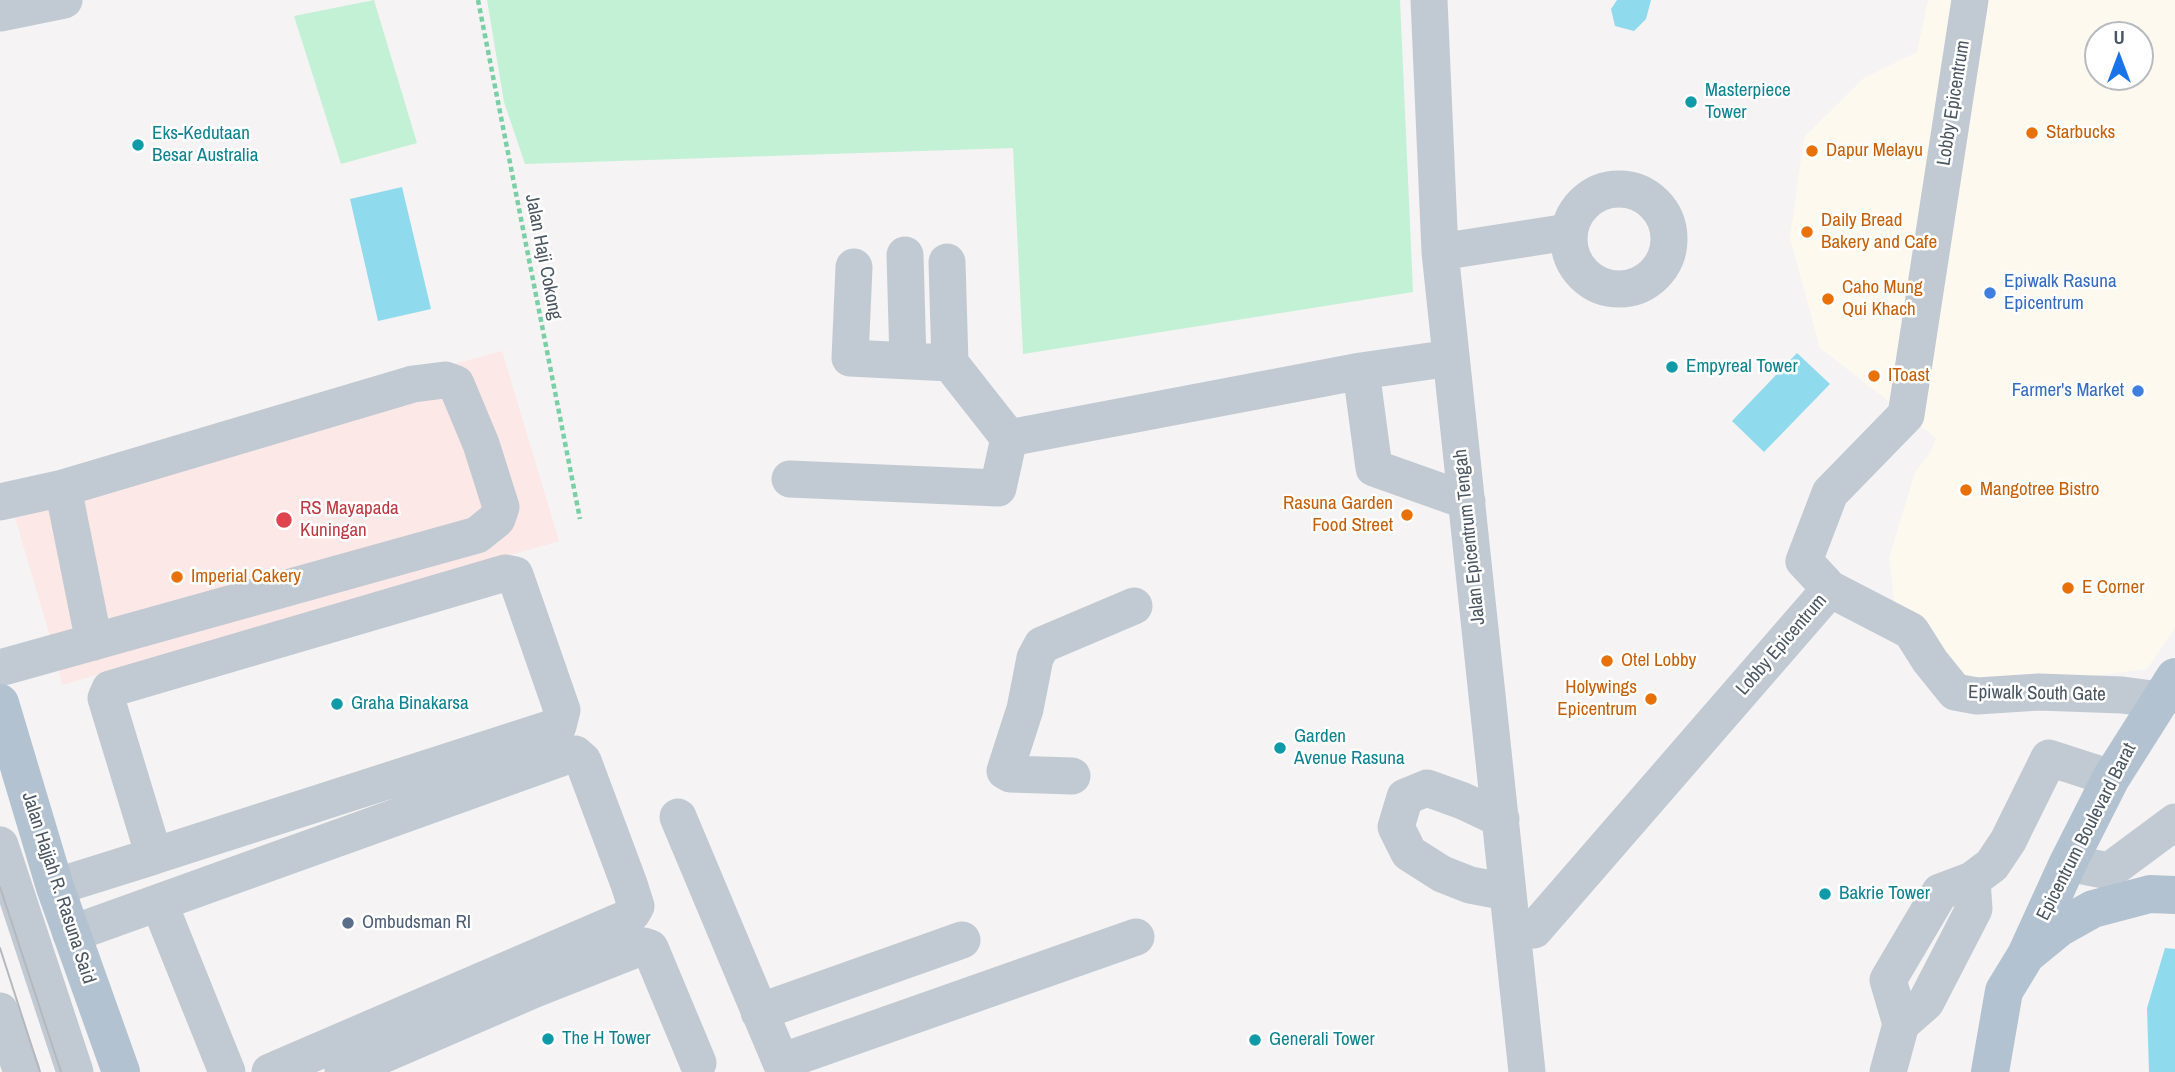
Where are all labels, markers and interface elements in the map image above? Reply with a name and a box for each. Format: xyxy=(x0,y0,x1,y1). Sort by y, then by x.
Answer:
north arrow xyxy=(2084,21,2154,91)
text: U xyxy=(2113,24,2125,50)
street label: Lobby Epicentrum xyxy=(1933,39,1975,167)
place label: Masterpiece Tower xyxy=(1705,80,1791,124)
marker: Masterpiece Tower xyxy=(1683,94,1699,110)
place label: Starbucks xyxy=(2046,122,2115,144)
place label: Eks-Kedutaan Besar Australia xyxy=(152,123,259,167)
marker: Starbucks xyxy=(2024,125,2040,141)
marker: Eks-Kedutaan Besar Australia xyxy=(130,137,146,153)
place label: Dapur Melayu xyxy=(1826,140,1923,162)
marker: Dapur Melayu xyxy=(1804,143,1820,159)
street label: Jalan Haji Cokong xyxy=(520,192,566,322)
place label: Daily Bread Bakery and Cafe xyxy=(1821,210,1937,254)
marker: Daily Bread Bakery and Cafe xyxy=(1799,224,1815,240)
place label: Epiwalk Rasuna Epicentrum xyxy=(2004,271,2117,315)
place label: Caho Mung Qui Khach xyxy=(1842,277,1923,321)
marker: Epiwalk Rasuna Epicentrum xyxy=(1982,285,1998,301)
marker: Caho Mung Qui Khach xyxy=(1820,291,1836,307)
place label: Empyreal Tower xyxy=(1686,356,1798,378)
marker: Empyreal Tower xyxy=(1664,359,1680,375)
place label: IToast xyxy=(1888,365,1930,387)
marker: IToast xyxy=(1866,368,1882,384)
place label: Farmer's Market xyxy=(2012,380,2124,402)
marker: Farmer's Market xyxy=(2130,383,2146,399)
street label: Jalan Epicentrum Tengah xyxy=(1449,448,1491,626)
place label: Mangotree Bistro xyxy=(1980,479,2100,501)
marker: Mangotree Bistro xyxy=(1958,482,1974,498)
place label: Rasuna Garden Food Street xyxy=(1283,493,1393,537)
place label: RS Mayapada Kuningan xyxy=(300,498,399,542)
marker: Rasuna Garden Food Street xyxy=(1399,507,1415,523)
marker: RS Mayapada Kuningan xyxy=(274,510,294,530)
place label: Imperial Cakery xyxy=(191,566,301,588)
marker: Imperial Cakery xyxy=(169,569,185,585)
place label: E Corner xyxy=(2082,577,2144,599)
marker: E Corner xyxy=(2060,580,2076,596)
street label: Lobby Epicentrum xyxy=(1732,590,1832,700)
place label: Otel Lobby xyxy=(1621,650,1696,672)
marker: Otel Lobby xyxy=(1599,653,1615,669)
place label: Holywings Epicentrum xyxy=(1557,677,1637,721)
street label: Epiwalk South Gate xyxy=(1968,681,2106,707)
marker: Holywings Epicentrum xyxy=(1643,691,1659,707)
place label: Graha Binakarsa xyxy=(351,693,469,715)
marker: Graha Binakarsa xyxy=(329,696,345,712)
place label: Garden Avenue Rasuna xyxy=(1294,726,1405,770)
marker: Garden Avenue Rasuna xyxy=(1272,740,1288,756)
street label: Epicentrum Boulevard Barat xyxy=(2032,740,2142,924)
street label: Jalan Hajjah R. Rasuna Said xyxy=(16,789,100,987)
place label: Bakrie Tower xyxy=(1839,883,1930,905)
marker: Bakrie Tower xyxy=(1817,886,1833,902)
place label: Ombudsman RI xyxy=(362,912,471,934)
marker: Ombudsman RI xyxy=(340,915,356,931)
place label: The H Tower xyxy=(562,1028,650,1050)
place label: Generali Tower xyxy=(1269,1029,1375,1051)
marker: The H Tower xyxy=(540,1031,556,1047)
marker: Generali Tower xyxy=(1247,1032,1263,1048)

